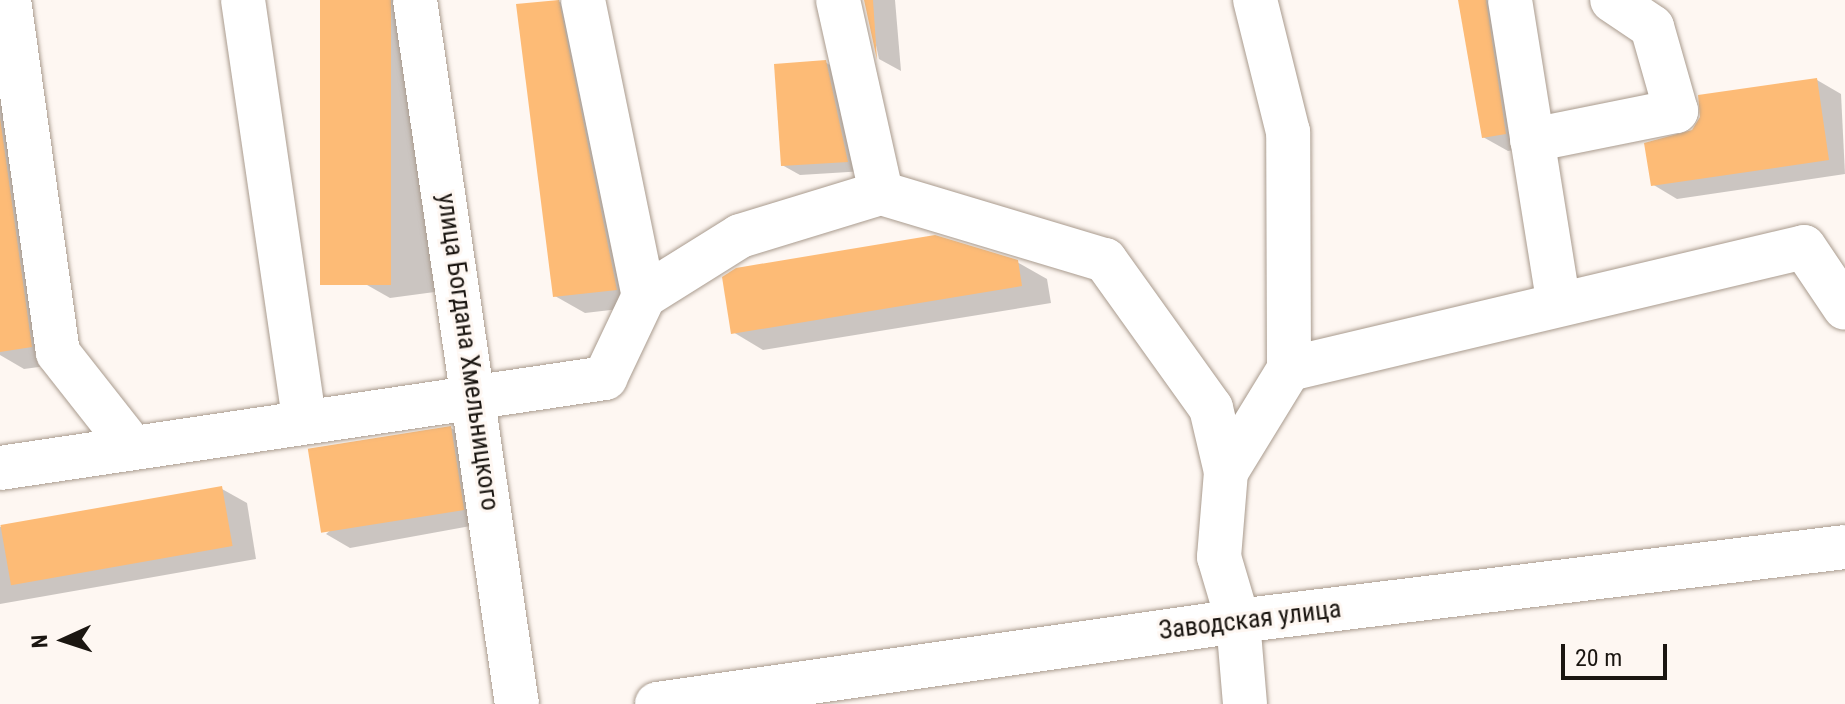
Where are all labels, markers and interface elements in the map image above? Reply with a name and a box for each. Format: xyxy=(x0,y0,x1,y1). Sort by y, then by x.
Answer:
street label: улица Богдана Хмельницкого xyxy=(430,191,506,513)
street label: Заводская улица xyxy=(1157,593,1343,647)
north arrow xyxy=(24,600,104,680)
scale bar xyxy=(1565,628,1671,678)
text: N xyxy=(27,634,52,649)
text: 20 m xyxy=(1575,644,1622,672)

